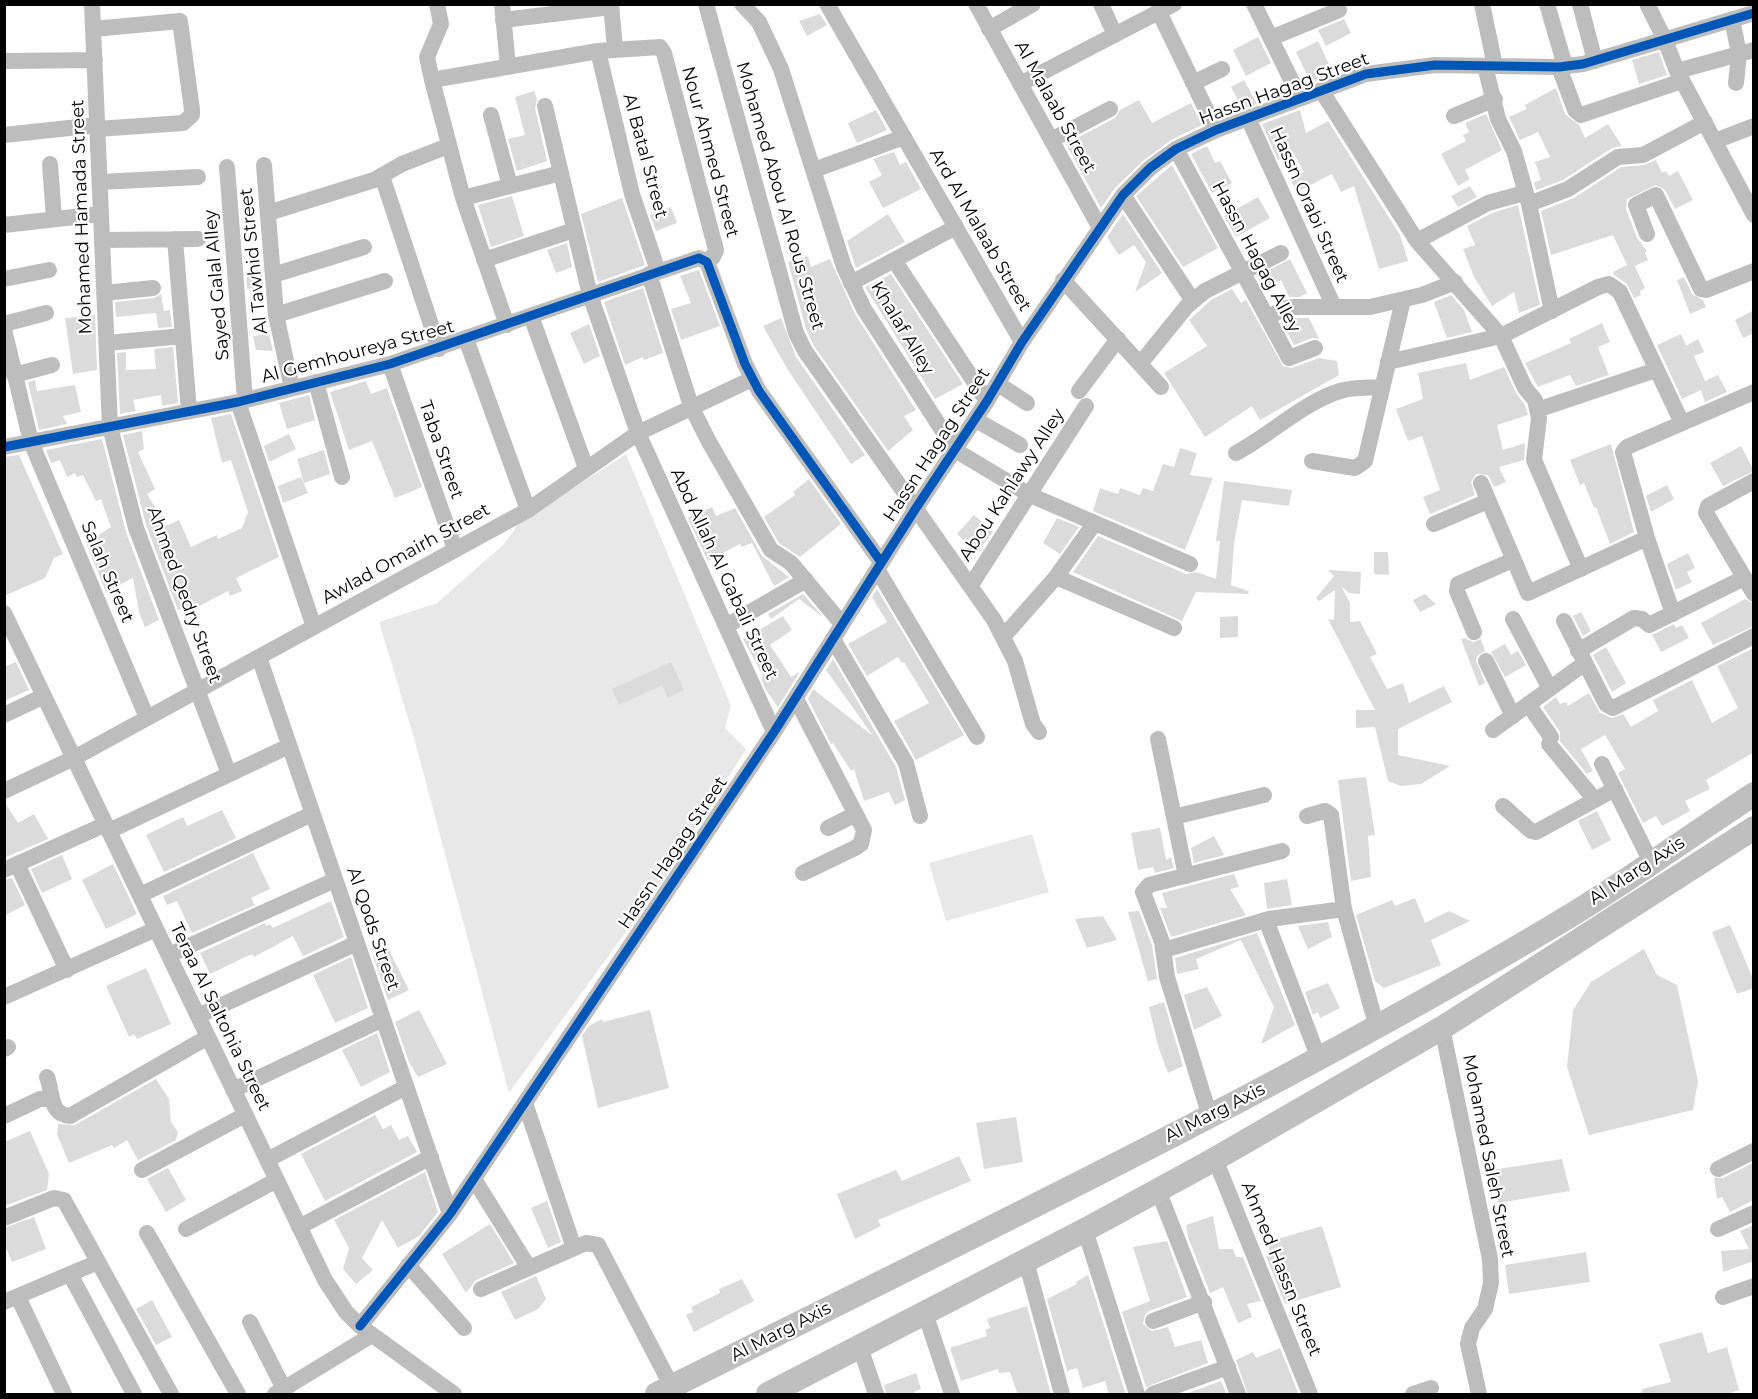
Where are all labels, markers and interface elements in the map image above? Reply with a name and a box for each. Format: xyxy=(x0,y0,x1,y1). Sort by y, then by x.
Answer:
street label: Al Malaab Street xyxy=(1010,37,1100,177)
street label: Hassn Hagag Street xyxy=(1196,48,1372,130)
street label: Mohamed Abou Al Rous Street xyxy=(731,59,829,333)
street label: Nour Ahmed Street xyxy=(677,64,743,240)
street label: Al Batal Street xyxy=(618,91,672,221)
street label: Mohamed Hamada Street xyxy=(67,99,97,335)
street label: Hassn Orabi Street xyxy=(1265,124,1353,286)
street label: Ard Al Malaab Street xyxy=(925,145,1035,315)
street label: Hassn Hagag Alley xyxy=(1207,178,1305,336)
street label: Al Tawhid Street xyxy=(236,187,272,335)
street label: Sayed Galal Alley xyxy=(200,209,234,361)
street label: Khalaf Alley xyxy=(866,277,938,379)
street label: Al Gemhoureya Street xyxy=(259,316,457,388)
street label: Hassn Hagag Street xyxy=(879,364,995,526)
street label: Taba Street xyxy=(414,398,468,502)
street label: Abou Kahlawy Alley xyxy=(955,405,1069,565)
street label: Abd Allah Al Gabali Street xyxy=(665,465,783,683)
street label: Awlad Omairh Street xyxy=(318,499,494,609)
street label: Ahmed Qedry Street xyxy=(142,504,226,686)
street label: Salah Street xyxy=(76,518,138,626)
street label: Hassn Hagag Street xyxy=(614,773,732,933)
street label: Al Marg Axis xyxy=(1585,832,1689,910)
street label: Al Qods Street xyxy=(342,865,404,993)
street label: Teraa Al Saltohia Street xyxy=(165,919,275,1115)
street label: Mohamed Saleh Street xyxy=(1458,1052,1518,1260)
street label: Al Marg Axis xyxy=(1161,1078,1269,1148)
street label: Ahmed Hassn Street xyxy=(1236,1179,1326,1359)
street label: Al Marg Axis xyxy=(727,1297,835,1367)

